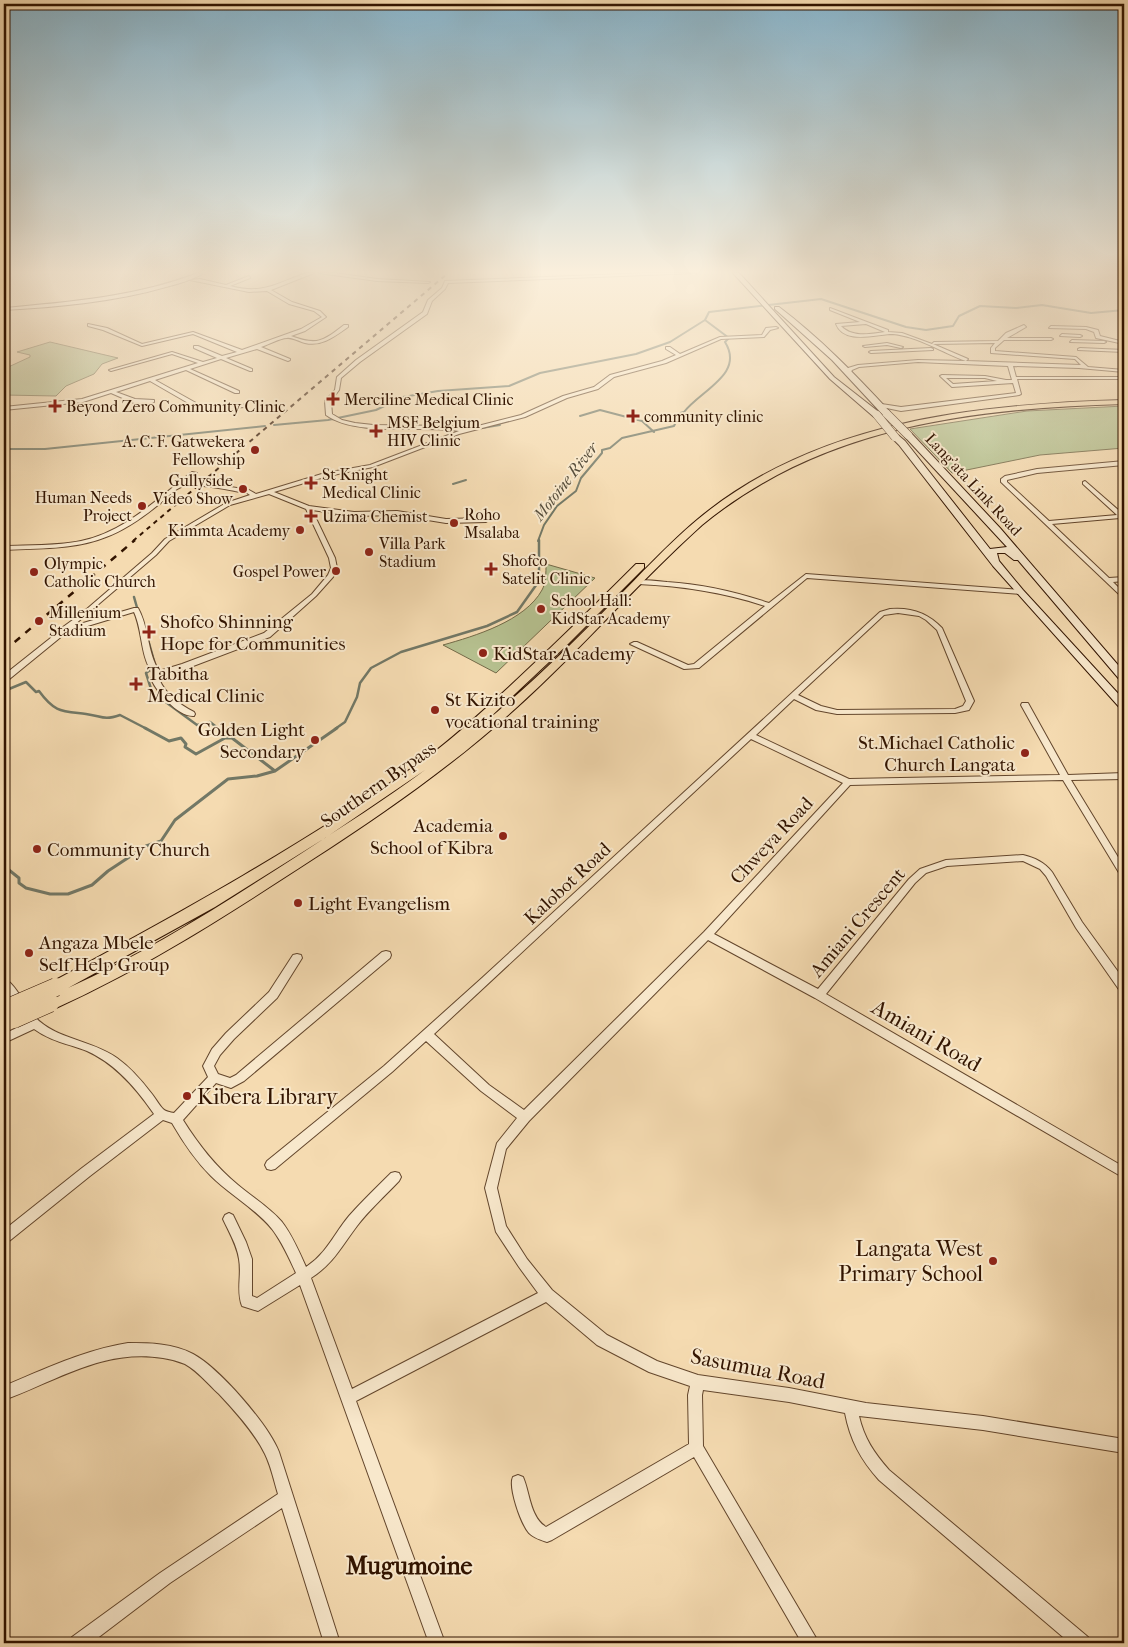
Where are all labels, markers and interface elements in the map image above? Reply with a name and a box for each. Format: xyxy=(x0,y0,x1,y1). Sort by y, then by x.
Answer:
place label: Merciline Medical Clinic xyxy=(344,390,514,409)
marker: Merciline Medical Clinic xyxy=(326,392,340,406)
place label: Beyond Zero Community Clinic xyxy=(66,397,285,416)
marker: Beyond Zero Community Clinic xyxy=(48,399,62,413)
place label: community clinic xyxy=(644,407,763,426)
marker: community clinic xyxy=(626,409,640,423)
place label: MSF Belgium HIV Clinic xyxy=(387,413,481,450)
marker: MSF Belgium HIV Clinic xyxy=(369,424,383,438)
street label: Lang'ata Link Road xyxy=(921,429,1026,540)
place label: A. C. F. Gatwekera Fellowship xyxy=(121,432,246,469)
water label: Motoine River xyxy=(528,437,603,525)
marker: A. C. F. Gatwekera Fellowship xyxy=(249,444,261,456)
place label: St Knight Medical Clinic xyxy=(322,465,421,502)
place label: Gullyside Video Show xyxy=(152,471,234,508)
marker: St Knight Medical Clinic xyxy=(304,476,318,490)
marker: Gullyside Video Show xyxy=(237,483,249,495)
place label: Human Needs Project xyxy=(35,488,132,525)
marker: Human Needs Project xyxy=(136,500,148,512)
place label: Roho Msalaba xyxy=(464,505,520,542)
place label: Uzima Chemist xyxy=(322,507,428,526)
marker: Uzima Chemist xyxy=(304,509,318,523)
marker: Roho Msalaba xyxy=(448,517,460,529)
place label: Kimmta Academy xyxy=(168,521,290,540)
marker: Kimmta Academy xyxy=(294,524,306,536)
place label: Villa Park Stadium xyxy=(378,534,446,571)
marker: Villa Park Stadium xyxy=(363,546,375,558)
place label: Shofco Satelit Clinic xyxy=(502,551,590,588)
place label: Olympic Catholic Church xyxy=(44,554,156,591)
place label: Gospel Power xyxy=(233,562,326,581)
marker: Shofco Satelit Clinic xyxy=(484,562,498,576)
marker: Gospel Power xyxy=(330,565,342,577)
marker: Olympic Catholic Church xyxy=(28,566,40,578)
place label: School Hall: KidStar Academy xyxy=(551,591,671,628)
place label: Millenium Stadium xyxy=(49,603,122,640)
marker: School Hall: KidStar Academy xyxy=(535,603,547,615)
place label: Shofco Shinning Hope for Communities xyxy=(160,611,345,655)
marker: Millenium Stadium xyxy=(33,615,45,627)
marker: Shofco Shinning Hope for Communities xyxy=(142,625,156,639)
place label: KidStar Academy xyxy=(493,643,636,665)
marker: KidStar Academy xyxy=(477,647,489,659)
place label: Tabitha Medical Clinic xyxy=(147,663,264,707)
marker: Tabitha Medical Clinic xyxy=(129,677,143,691)
place label: St Kizito vocational training xyxy=(445,689,600,733)
marker: St Kizito vocational training xyxy=(429,704,441,716)
place label: Golden Light Secondary xyxy=(198,719,306,763)
place label: St.Michael Catholic Church Langata xyxy=(858,732,1015,776)
marker: Golden Light Secondary xyxy=(309,734,321,746)
street label: Southern Bypass xyxy=(317,737,440,833)
marker: St.Michael Catholic Church Langata xyxy=(1019,747,1031,759)
street label: Chweya Road xyxy=(726,792,818,889)
place label: Academia School of Kibra xyxy=(370,815,493,859)
marker: Academia School of Kibra xyxy=(497,830,509,842)
street label: Kalobot Road xyxy=(520,838,616,929)
place label: Community Church xyxy=(47,839,210,861)
marker: Community Church xyxy=(31,843,43,855)
street label: Amiani Crescent xyxy=(805,863,910,982)
place label: Light Evangelism xyxy=(308,893,450,915)
marker: Light Evangelism xyxy=(292,897,304,909)
place label: Angaza Mbele Self Help Group xyxy=(38,932,169,976)
marker: Angaza Mbele Self Help Group xyxy=(23,947,35,959)
street label: Amiani Road xyxy=(866,994,987,1078)
place label: Kibera Library xyxy=(197,1084,339,1110)
marker: Kibera Library xyxy=(181,1090,193,1102)
place label: Langata West Primary School xyxy=(838,1236,983,1287)
marker: Langata West Primary School xyxy=(987,1255,999,1267)
street label: Sasumua Road xyxy=(688,1343,828,1395)
district label: Mugumoine xyxy=(346,1552,472,1580)

